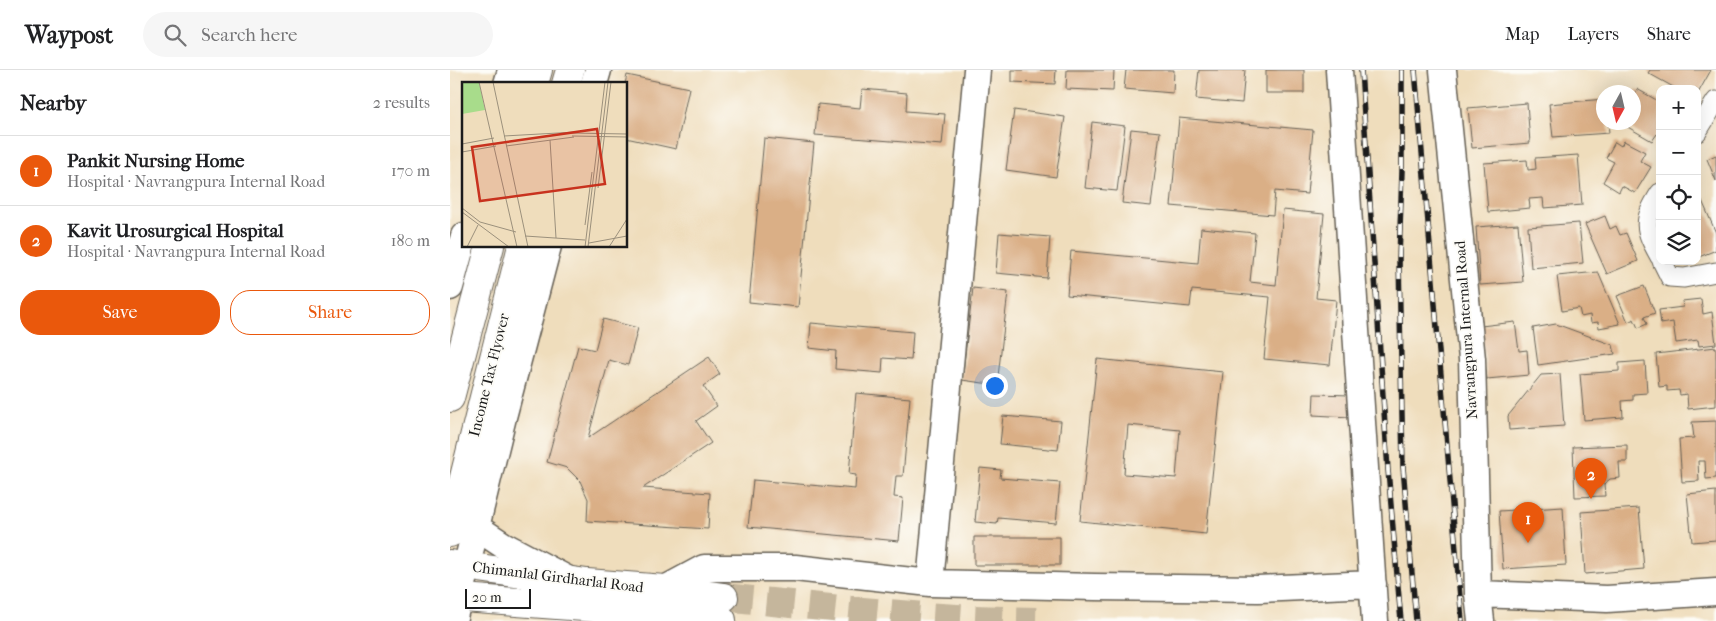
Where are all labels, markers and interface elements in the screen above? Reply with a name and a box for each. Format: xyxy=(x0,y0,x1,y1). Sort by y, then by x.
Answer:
search box xyxy=(143,12,493,57)
text: Waypost xyxy=(25,21,113,49)
icon: search xyxy=(161,21,189,49)
text: Search here xyxy=(201,24,297,46)
text: Map xyxy=(1505,24,1539,45)
text: Layers xyxy=(1567,24,1619,45)
text: Share xyxy=(1647,24,1691,45)
inset map xyxy=(462,82,628,248)
north arrow xyxy=(1596,85,1641,130)
map controls xyxy=(1656,85,1701,265)
button: + xyxy=(1656,85,1701,130)
text: Nearby xyxy=(20,91,86,115)
text: 2 results xyxy=(373,93,430,112)
button: − xyxy=(1656,130,1701,175)
text: Pankit Nursing Home xyxy=(67,150,244,172)
text: 1 xyxy=(33,161,39,180)
text: 170 m xyxy=(391,161,430,180)
text: Hospital · Navrangpura Internal Road xyxy=(67,172,325,191)
button: locate xyxy=(1656,175,1701,220)
text: Kavit Urosurgical Hospital xyxy=(67,220,284,242)
button: layers xyxy=(1656,220,1701,265)
text: 2 xyxy=(32,231,40,250)
text: 180 m xyxy=(391,231,430,250)
street label: Navrangpura Internal Road xyxy=(1451,239,1481,420)
text: Hospital · Navrangpura Internal Road xyxy=(67,242,325,261)
button: Save xyxy=(20,290,220,335)
button: Share xyxy=(230,290,430,335)
street label: Income Tax Flyover xyxy=(465,311,513,439)
your location xyxy=(982,373,1008,399)
pin: 2 xyxy=(1575,458,1607,499)
pin: 1 xyxy=(1512,502,1544,543)
street label: Chimanlal Girdharlal Road xyxy=(471,558,645,597)
scale bar xyxy=(465,586,531,609)
text: 20 m xyxy=(472,589,502,606)

